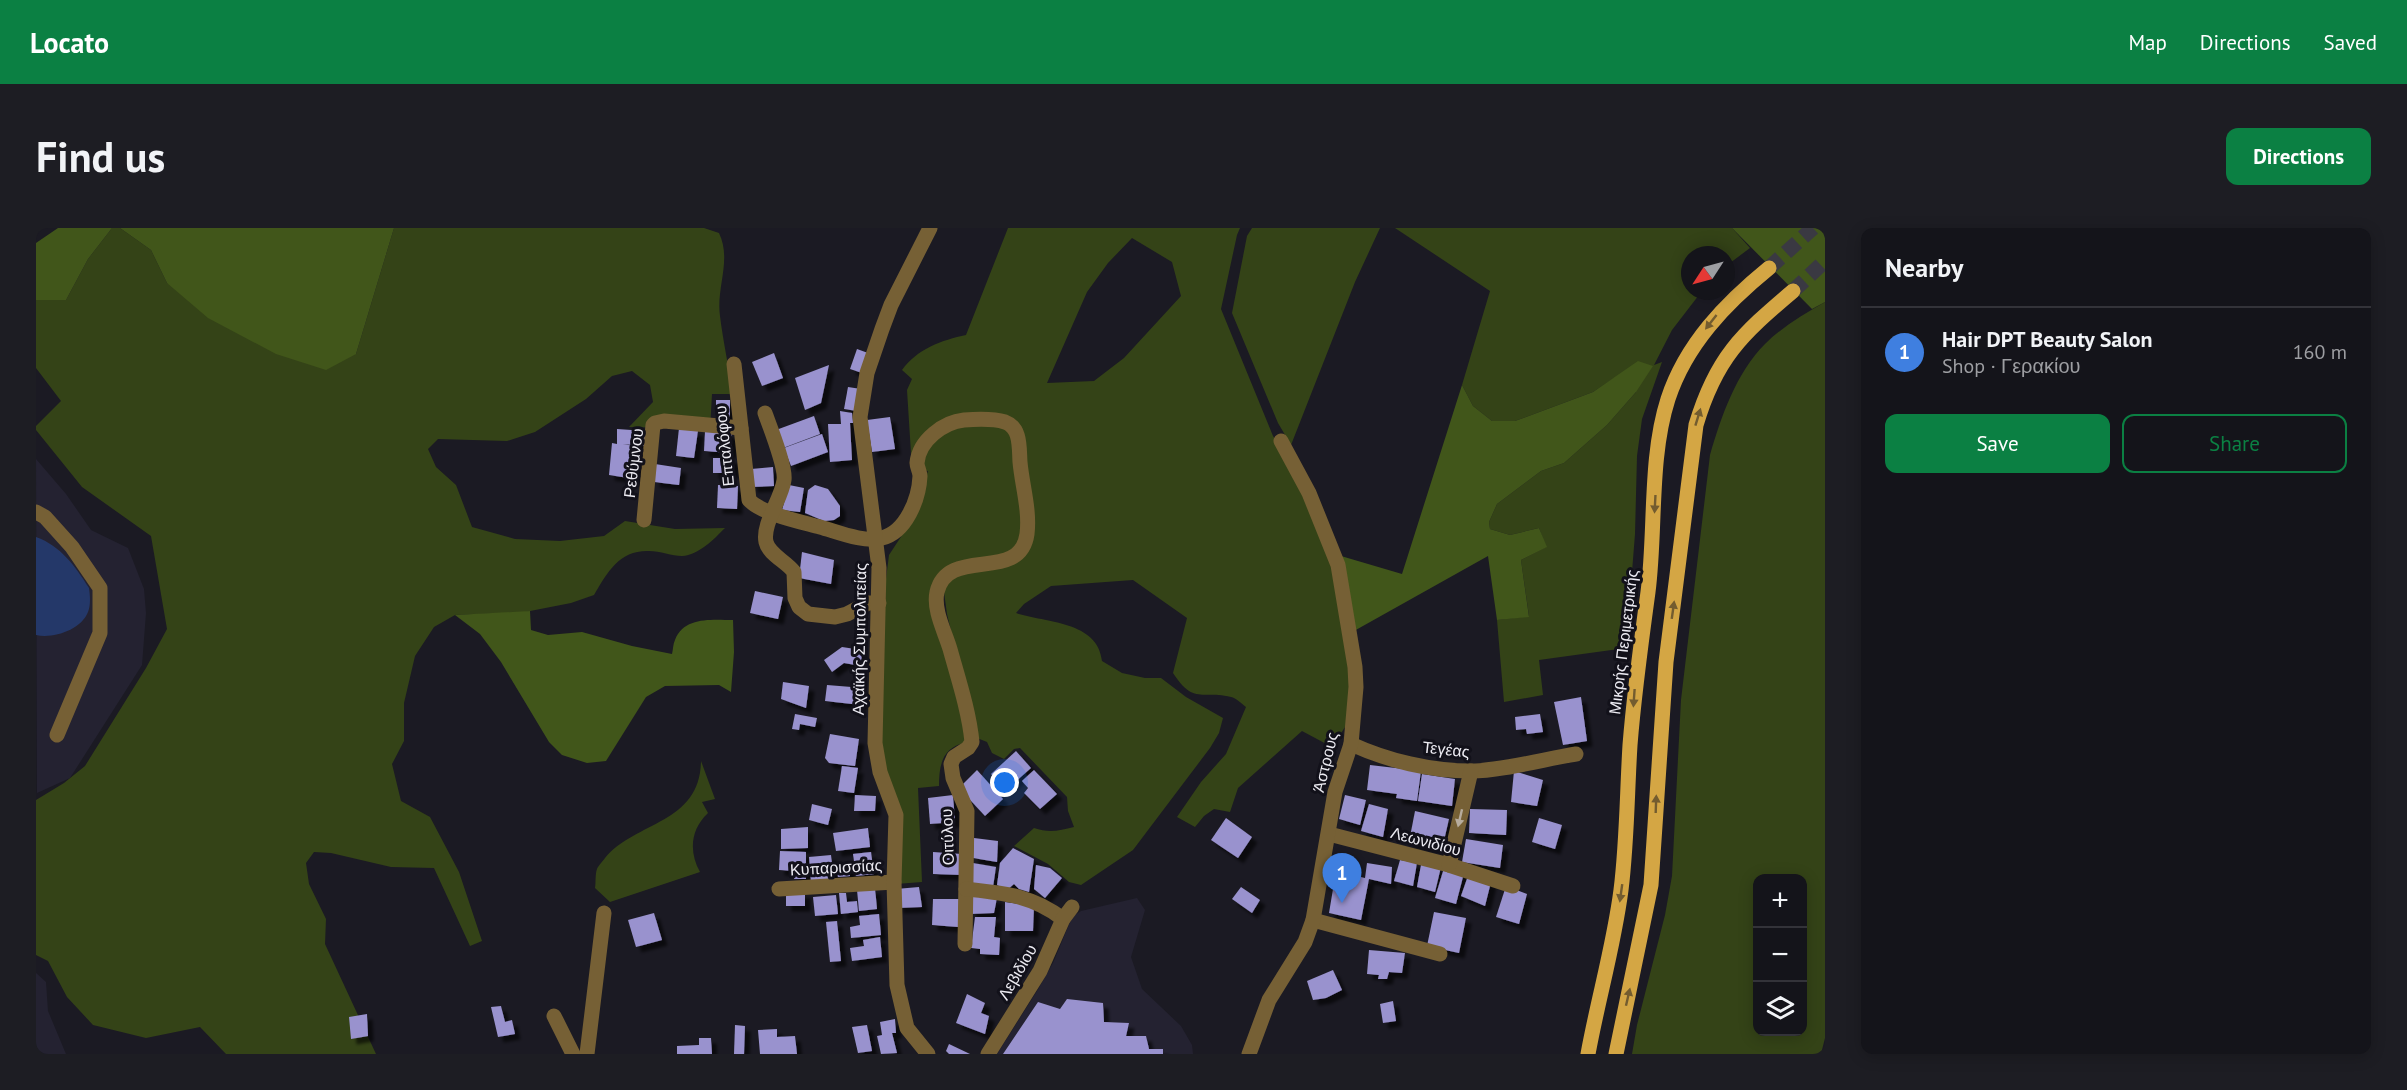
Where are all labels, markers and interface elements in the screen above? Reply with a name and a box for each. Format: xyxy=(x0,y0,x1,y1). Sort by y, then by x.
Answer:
text: Locato xyxy=(30,24,109,61)
text: Map xyxy=(2128,29,2167,56)
text: Directions xyxy=(2200,29,2291,56)
text: Saved xyxy=(2324,29,2377,56)
button: Directions xyxy=(2226,128,2371,185)
text: Find us xyxy=(36,129,165,184)
north arrow xyxy=(1681,246,1735,300)
text: Nearby xyxy=(1885,251,1963,284)
one-way arrow xyxy=(1706,315,1718,330)
text: Hair DPT Beauty Salon xyxy=(1942,325,2153,353)
text: 1 xyxy=(1899,339,1910,365)
text: 160 m xyxy=(2293,339,2347,365)
text: Shop · Γερακίου xyxy=(1942,353,2081,379)
street label: Επταλόφου xyxy=(710,405,738,487)
one-way arrow xyxy=(1694,408,1704,426)
button: Save xyxy=(1885,414,2110,473)
button: Share xyxy=(2122,414,2347,473)
street label: Ρεθύμνου xyxy=(619,427,647,499)
one-way arrow xyxy=(1651,495,1660,514)
street label: Αχαϊκής Συμπολιτείας xyxy=(848,562,870,715)
street label: Μικρής Περιμετρικής xyxy=(1604,568,1642,716)
one-way arrow xyxy=(1668,601,1677,620)
one-way arrow xyxy=(1629,689,1638,708)
street label: Άστρους xyxy=(1308,730,1342,794)
street label: Τεγέας xyxy=(1421,737,1471,761)
your location xyxy=(990,768,1019,797)
one-way arrow xyxy=(1652,795,1661,814)
street label: Οιτύλου xyxy=(936,808,958,866)
one-way arrow xyxy=(1455,809,1465,827)
street label: Λεωνιδίου xyxy=(1389,822,1463,860)
pin: 1 xyxy=(1322,854,1362,903)
street label: Κυπαρισσίας xyxy=(789,855,883,879)
map controls xyxy=(1753,874,1807,1036)
button: + xyxy=(1753,874,1807,928)
one-way arrow xyxy=(1616,883,1625,902)
button: − xyxy=(1753,928,1807,982)
street label: Λεβιδίου xyxy=(993,941,1041,1003)
button: layers xyxy=(1753,982,1807,1036)
one-way arrow xyxy=(1623,987,1633,1006)

